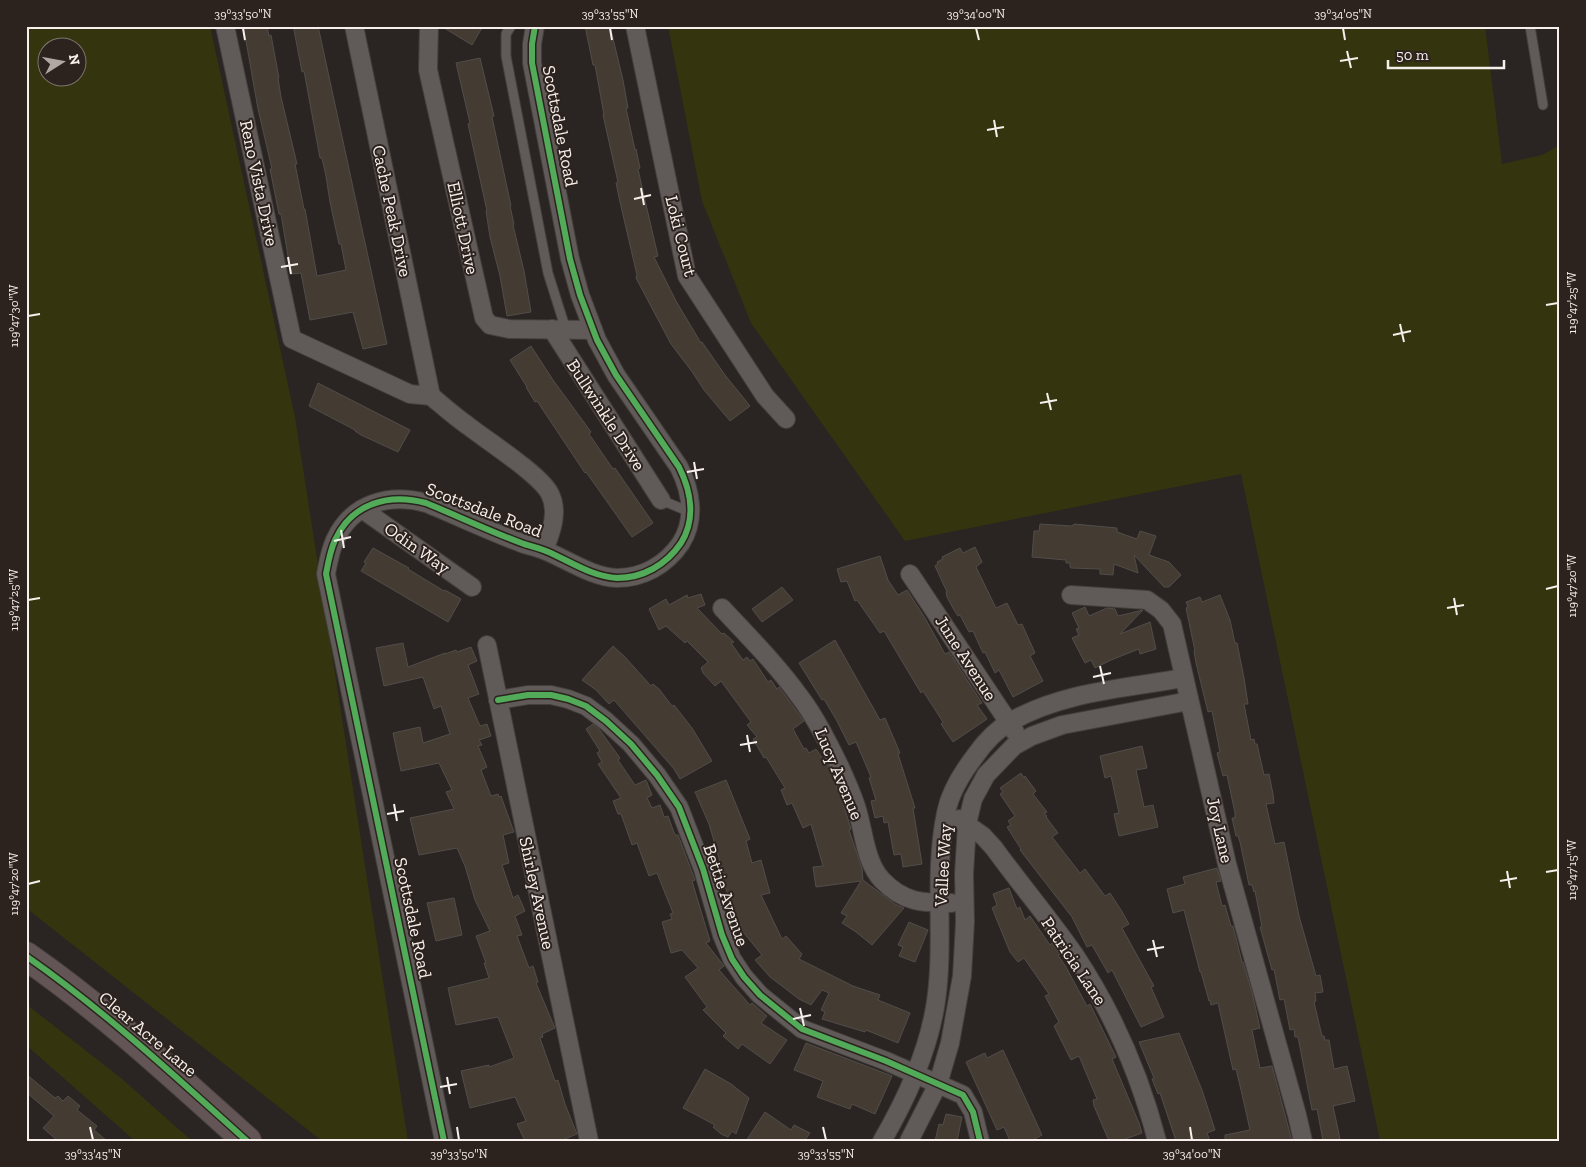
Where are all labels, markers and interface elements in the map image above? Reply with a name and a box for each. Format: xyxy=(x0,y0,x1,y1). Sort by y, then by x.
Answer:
text: 39°33'50"N xyxy=(214,7,272,21)
text: 39°33'55"N xyxy=(582,7,638,21)
text: 39°34'00"N xyxy=(947,7,1005,21)
text: 39°34'05"N xyxy=(1314,7,1372,21)
north arrow xyxy=(38,38,88,88)
scale bar xyxy=(1388,38,1505,70)
text: 50 m xyxy=(1396,46,1429,64)
text: N xyxy=(65,53,84,67)
street label: Scottsdale Road xyxy=(537,64,583,189)
street label: Reno Vista Drive xyxy=(235,118,283,248)
street label: Cache Peak Drive xyxy=(367,143,417,279)
street label: Elliott Drive xyxy=(442,180,484,276)
street label: Loki Court xyxy=(660,193,702,279)
text: 119°47'25"W xyxy=(1565,271,1579,334)
text: 119°47'30"W xyxy=(7,284,21,347)
street label: Bullwinkle Drive xyxy=(562,355,650,475)
street label: Scottsdale Road xyxy=(423,478,545,542)
street label: Odin Way xyxy=(380,517,455,579)
text: 119°47'20"W xyxy=(1565,554,1579,617)
text: 119°47'25"W xyxy=(7,568,21,631)
street label: June Avenue xyxy=(930,611,1002,705)
street label: Lucy Avenue xyxy=(810,725,868,823)
street label: Joy Lane xyxy=(1202,795,1238,865)
street label: Vallee Way xyxy=(930,822,956,908)
street label: Shirley Avenue xyxy=(514,835,560,951)
text: 119°47'15"W xyxy=(1565,839,1579,900)
street label: Bettie Avenue xyxy=(698,841,754,949)
text: 119°47'20"W xyxy=(7,852,21,915)
street label: Scottsdale Road xyxy=(389,856,437,981)
street label: Patricia Lane xyxy=(1036,913,1112,1009)
street label: Clear Acre Lane xyxy=(94,987,202,1081)
text: 39°33'45"N xyxy=(65,1147,121,1161)
text: 39°33'50"N xyxy=(430,1147,488,1161)
text: 39°33'55"N xyxy=(798,1147,854,1161)
text: 39°34'00"N xyxy=(1163,1147,1221,1161)

